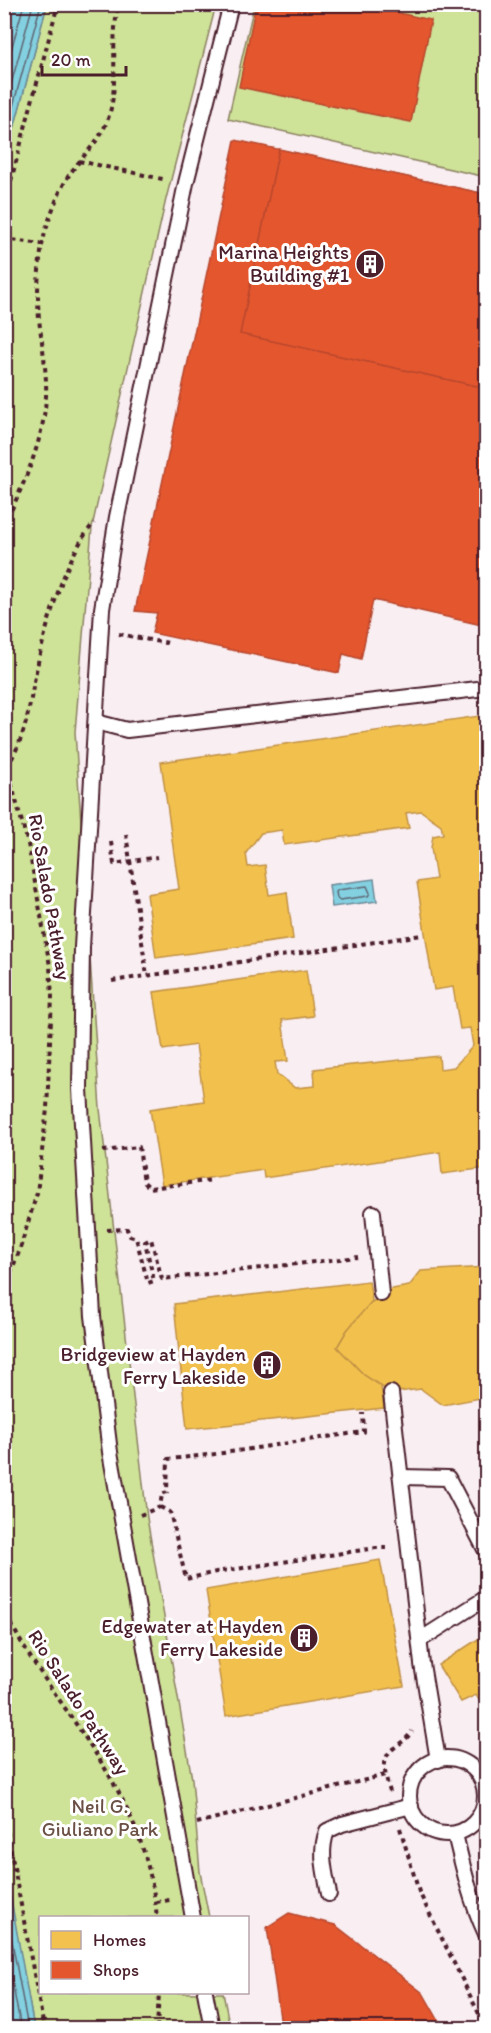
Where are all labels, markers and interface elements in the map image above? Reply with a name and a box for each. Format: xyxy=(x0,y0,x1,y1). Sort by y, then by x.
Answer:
scale bar xyxy=(42,39,126,77)
text: 20 m xyxy=(51,49,91,71)
place label: Marina Heights Building #1 xyxy=(218,240,349,287)
building icon: Marina Heights Building #1 xyxy=(354,248,386,280)
street label: Rio Salado Pathway xyxy=(24,812,77,983)
place label: Bridgeview at Hayden Ferry Lakeside xyxy=(61,1342,246,1389)
building icon: Bridgeview at Hayden Ferry Lakeside xyxy=(251,1349,283,1381)
place label: Edgewater at Hayden Ferry Lakeside xyxy=(101,1614,283,1661)
building icon: Edgewater at Hayden Ferry Lakeside xyxy=(288,1622,320,1654)
street label: Rio Salado Pathway xyxy=(23,1625,135,1780)
park label: Neil G. Giuliano Park xyxy=(42,1794,159,1841)
legend xyxy=(39,1916,249,1994)
text: Homes xyxy=(93,1929,146,1951)
text: Shops xyxy=(93,1959,139,1981)

